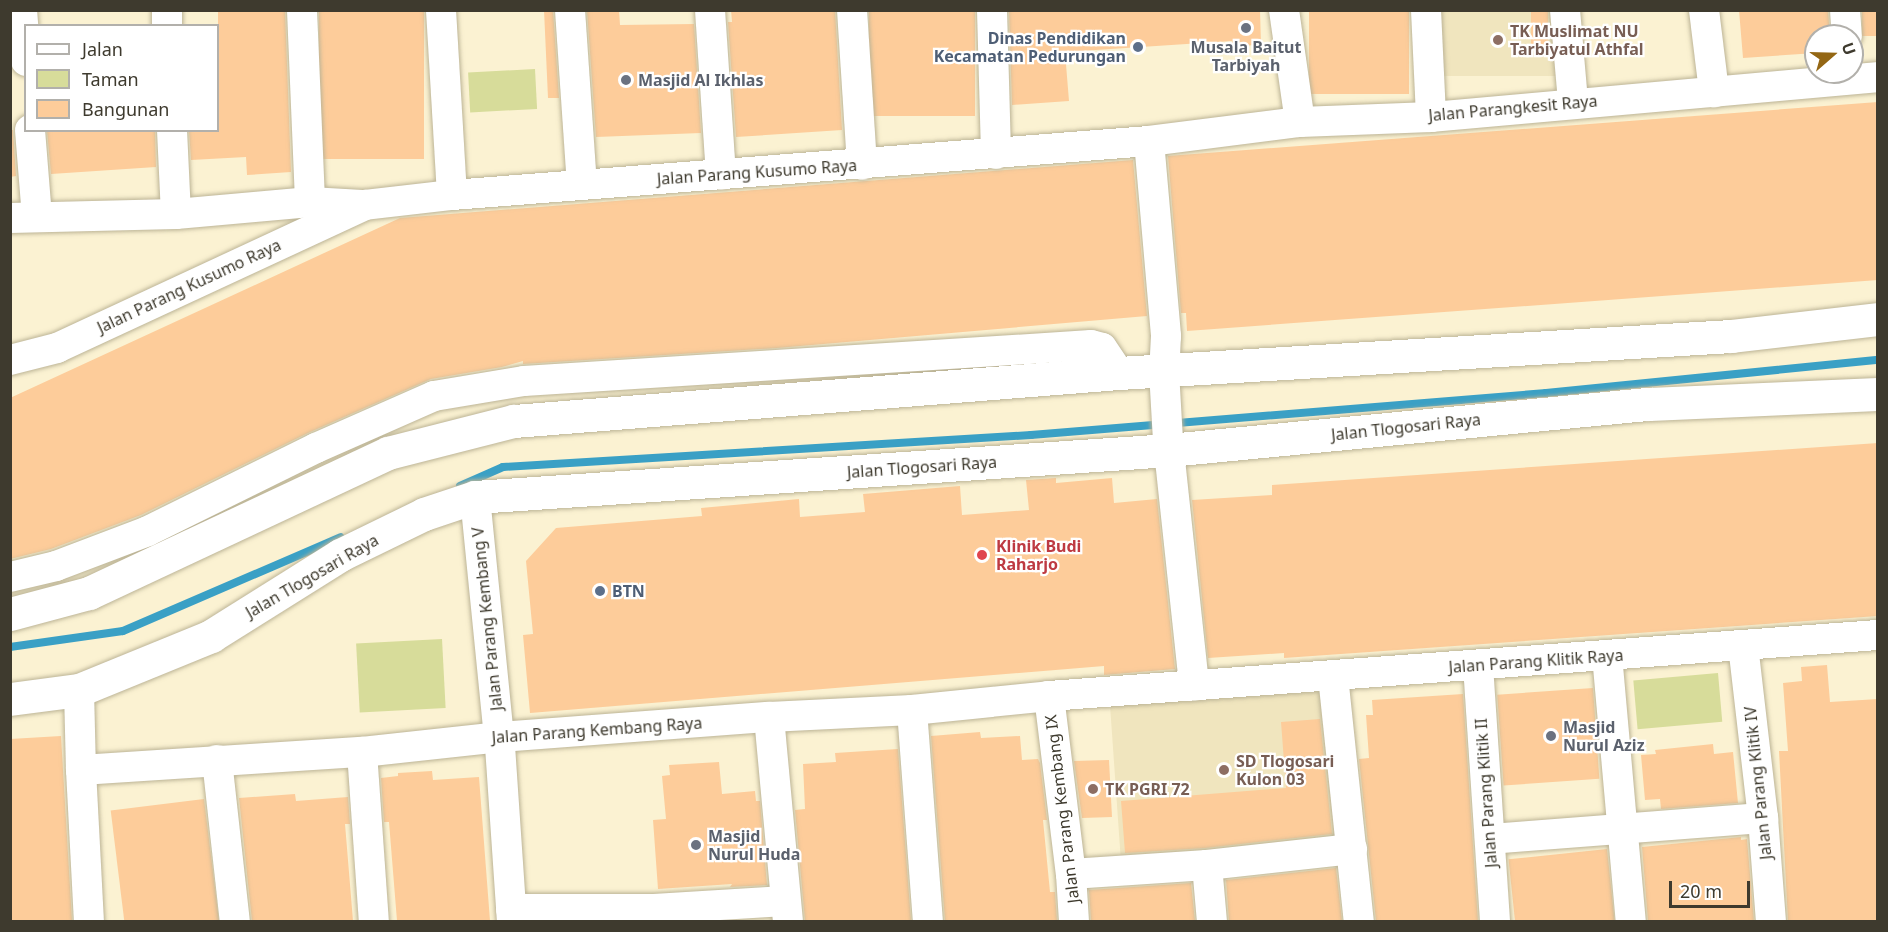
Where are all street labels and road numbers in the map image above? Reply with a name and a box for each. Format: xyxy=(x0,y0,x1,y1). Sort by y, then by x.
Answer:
street label: Jalan Parangkesit Raya xyxy=(1428,91,1598,125)
street label: Jalan Parang Kusumo Raya xyxy=(656,155,858,189)
street label: Jalan Parang Kusumo Raya xyxy=(94,235,284,337)
street label: Jalan Tlogosari Raya xyxy=(1330,410,1482,444)
street label: Jalan Tlogosari Raya xyxy=(846,452,998,482)
street label: Jalan Parang Kembang V xyxy=(468,526,506,712)
street label: Jalan Tlogosari Raya xyxy=(242,530,382,622)
street label: Jalan Parang Klitik Raya xyxy=(1448,645,1624,677)
street label: Jalan Parang Klitik IV xyxy=(1740,705,1776,861)
street label: Jalan Parang Kembang Raya xyxy=(491,713,703,747)
street label: Jalan Parang Kembang IX xyxy=(1041,714,1083,904)
street label: Jalan Parang Klitik II xyxy=(1471,718,1501,868)

